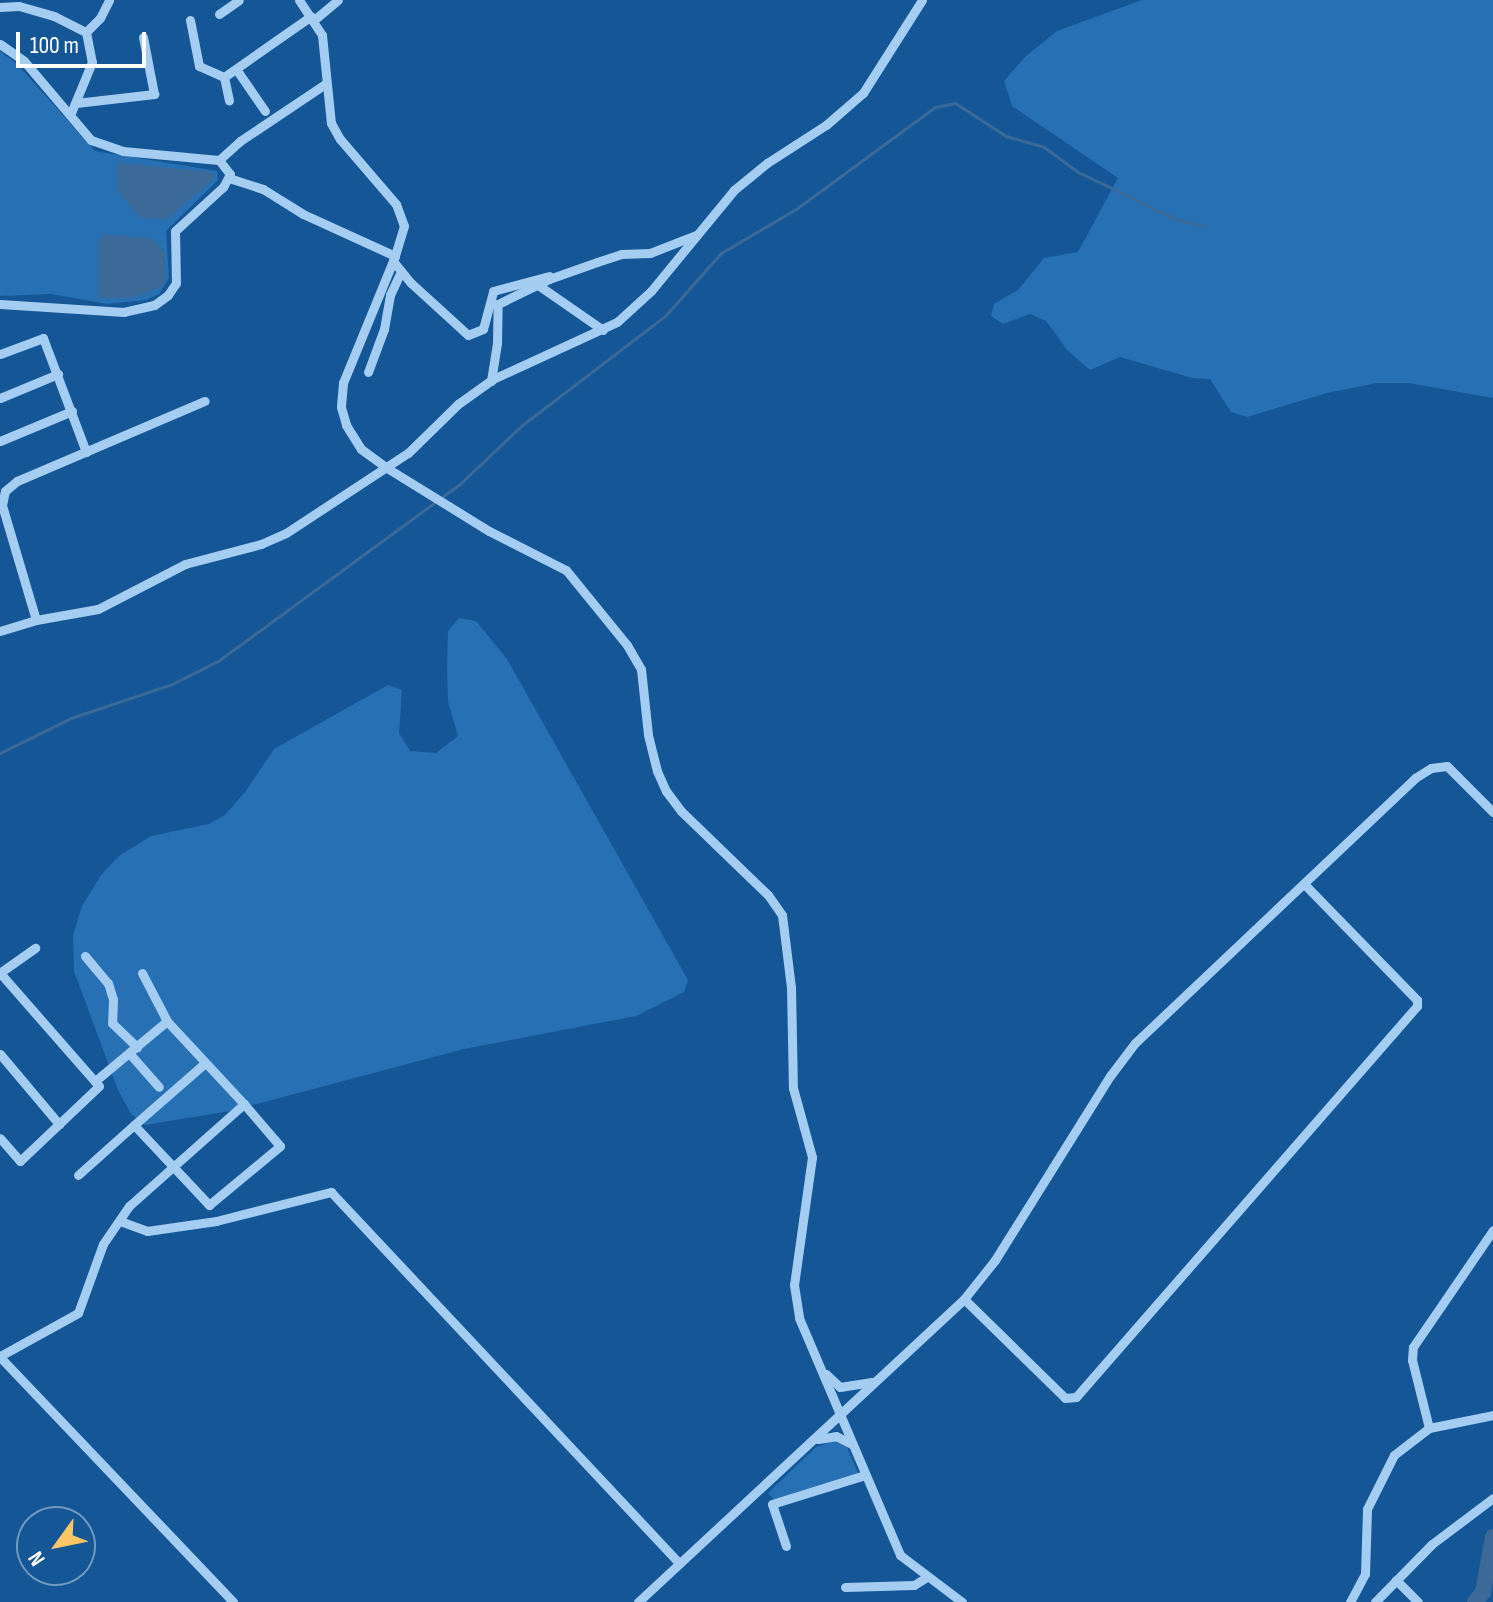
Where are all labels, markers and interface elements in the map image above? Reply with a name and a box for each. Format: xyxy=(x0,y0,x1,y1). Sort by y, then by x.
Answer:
scale bar xyxy=(20,16,150,66)
text: 100 m xyxy=(30,31,79,60)
north arrow xyxy=(16,1506,96,1586)
text: N xyxy=(23,1546,52,1571)

